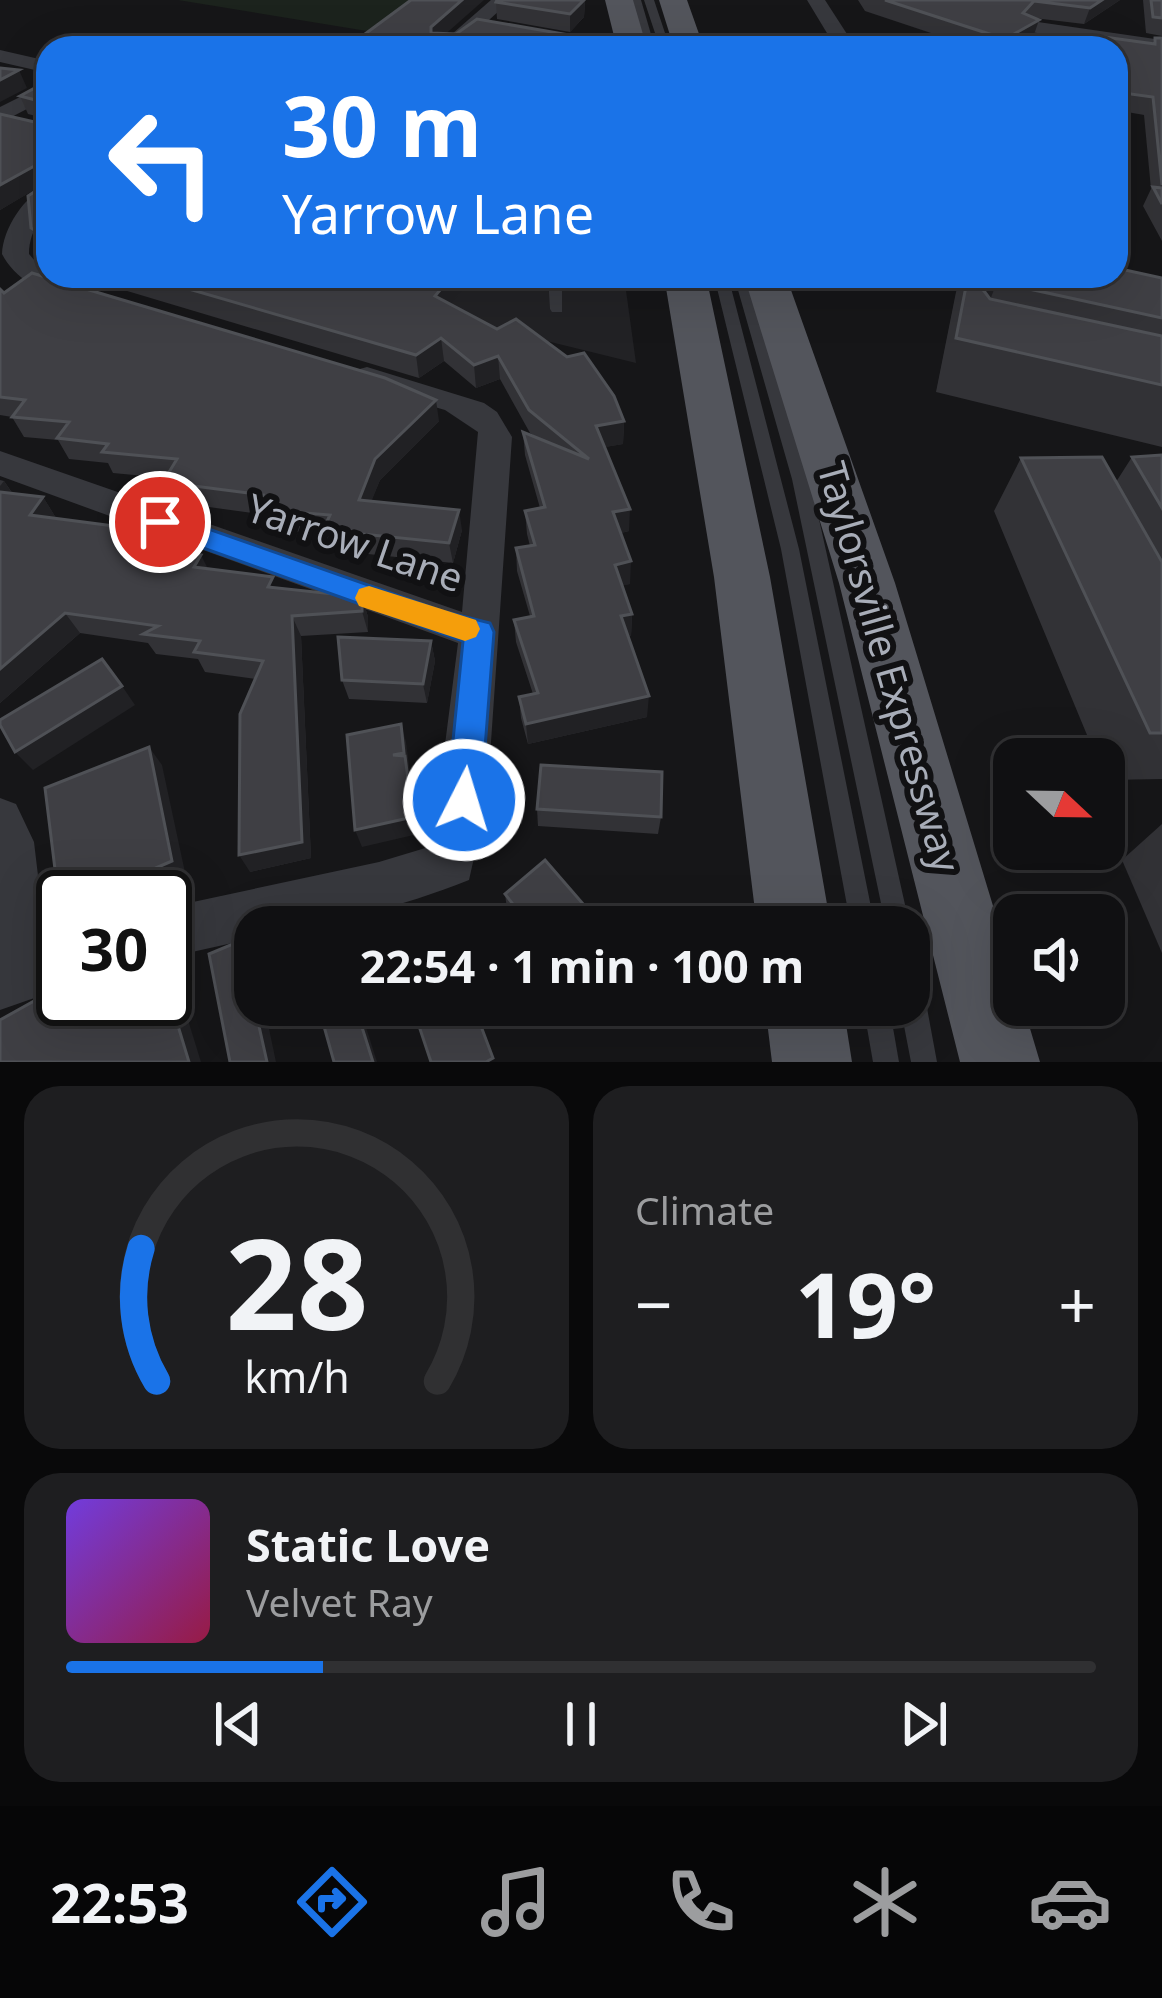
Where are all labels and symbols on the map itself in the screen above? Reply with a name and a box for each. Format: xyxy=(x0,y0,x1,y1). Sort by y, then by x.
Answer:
street label: Taylorsville Expressway xyxy=(806,455,974,878)
pin xyxy=(109,471,211,573)
street label: Yarrow Lane xyxy=(240,480,471,603)
position arrow xyxy=(401,737,527,863)
north arrow xyxy=(993,738,1125,870)
speed limit sign: 30 xyxy=(36,870,192,1026)

